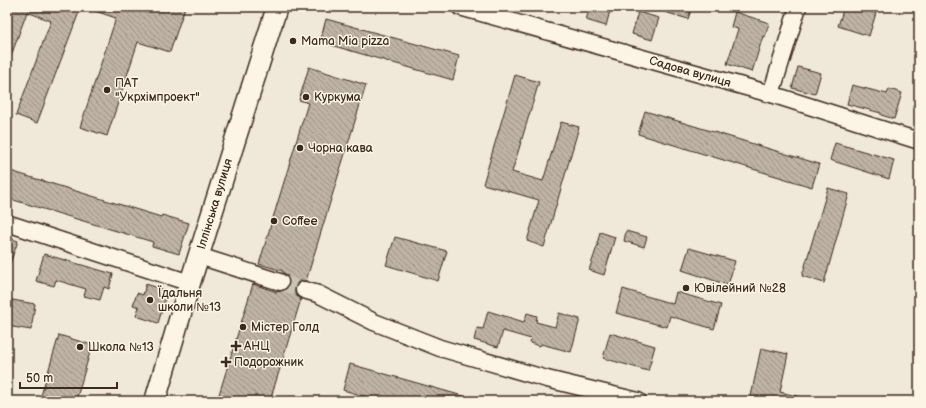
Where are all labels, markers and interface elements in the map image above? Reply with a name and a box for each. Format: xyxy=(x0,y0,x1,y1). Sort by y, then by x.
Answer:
place label: Mama Mia pizza xyxy=(301,34,389,49)
marker: Mama Mia pizza xyxy=(288,36,298,46)
street label: Садова вулиця xyxy=(647,53,733,91)
place label: ПАТ "Укрхімпроект" xyxy=(115,76,200,105)
marker: ПАТ "Укрхімпроект" xyxy=(102,85,112,95)
place label: Куркума xyxy=(314,90,361,105)
marker: Куркума xyxy=(301,92,311,102)
place label: Чорна кава xyxy=(308,141,373,156)
marker: Чорна кава xyxy=(295,143,305,153)
street label: Іллінська вулиця xyxy=(194,156,236,251)
place label: Coffee xyxy=(282,214,318,229)
marker: Coffee xyxy=(269,216,279,226)
place label: Ювілейний №28 xyxy=(694,281,786,296)
marker: Ювілейний №28 xyxy=(681,283,691,293)
place label: Їдальня школи №13 xyxy=(157,285,221,315)
marker: Їдальня школи №13 xyxy=(145,295,155,305)
place label: Містер Голд xyxy=(251,320,320,335)
marker: Містер Голд xyxy=(238,322,248,332)
place label: АНЦ xyxy=(243,339,270,354)
place label: Школа №13 xyxy=(88,340,154,355)
marker: АНЦ xyxy=(231,341,241,351)
marker: Школа №13 xyxy=(75,342,85,352)
place label: Подорожник xyxy=(234,355,304,370)
marker: Подорожник xyxy=(221,357,231,367)
scale bar xyxy=(20,364,117,390)
text: 50 m xyxy=(26,371,53,386)

